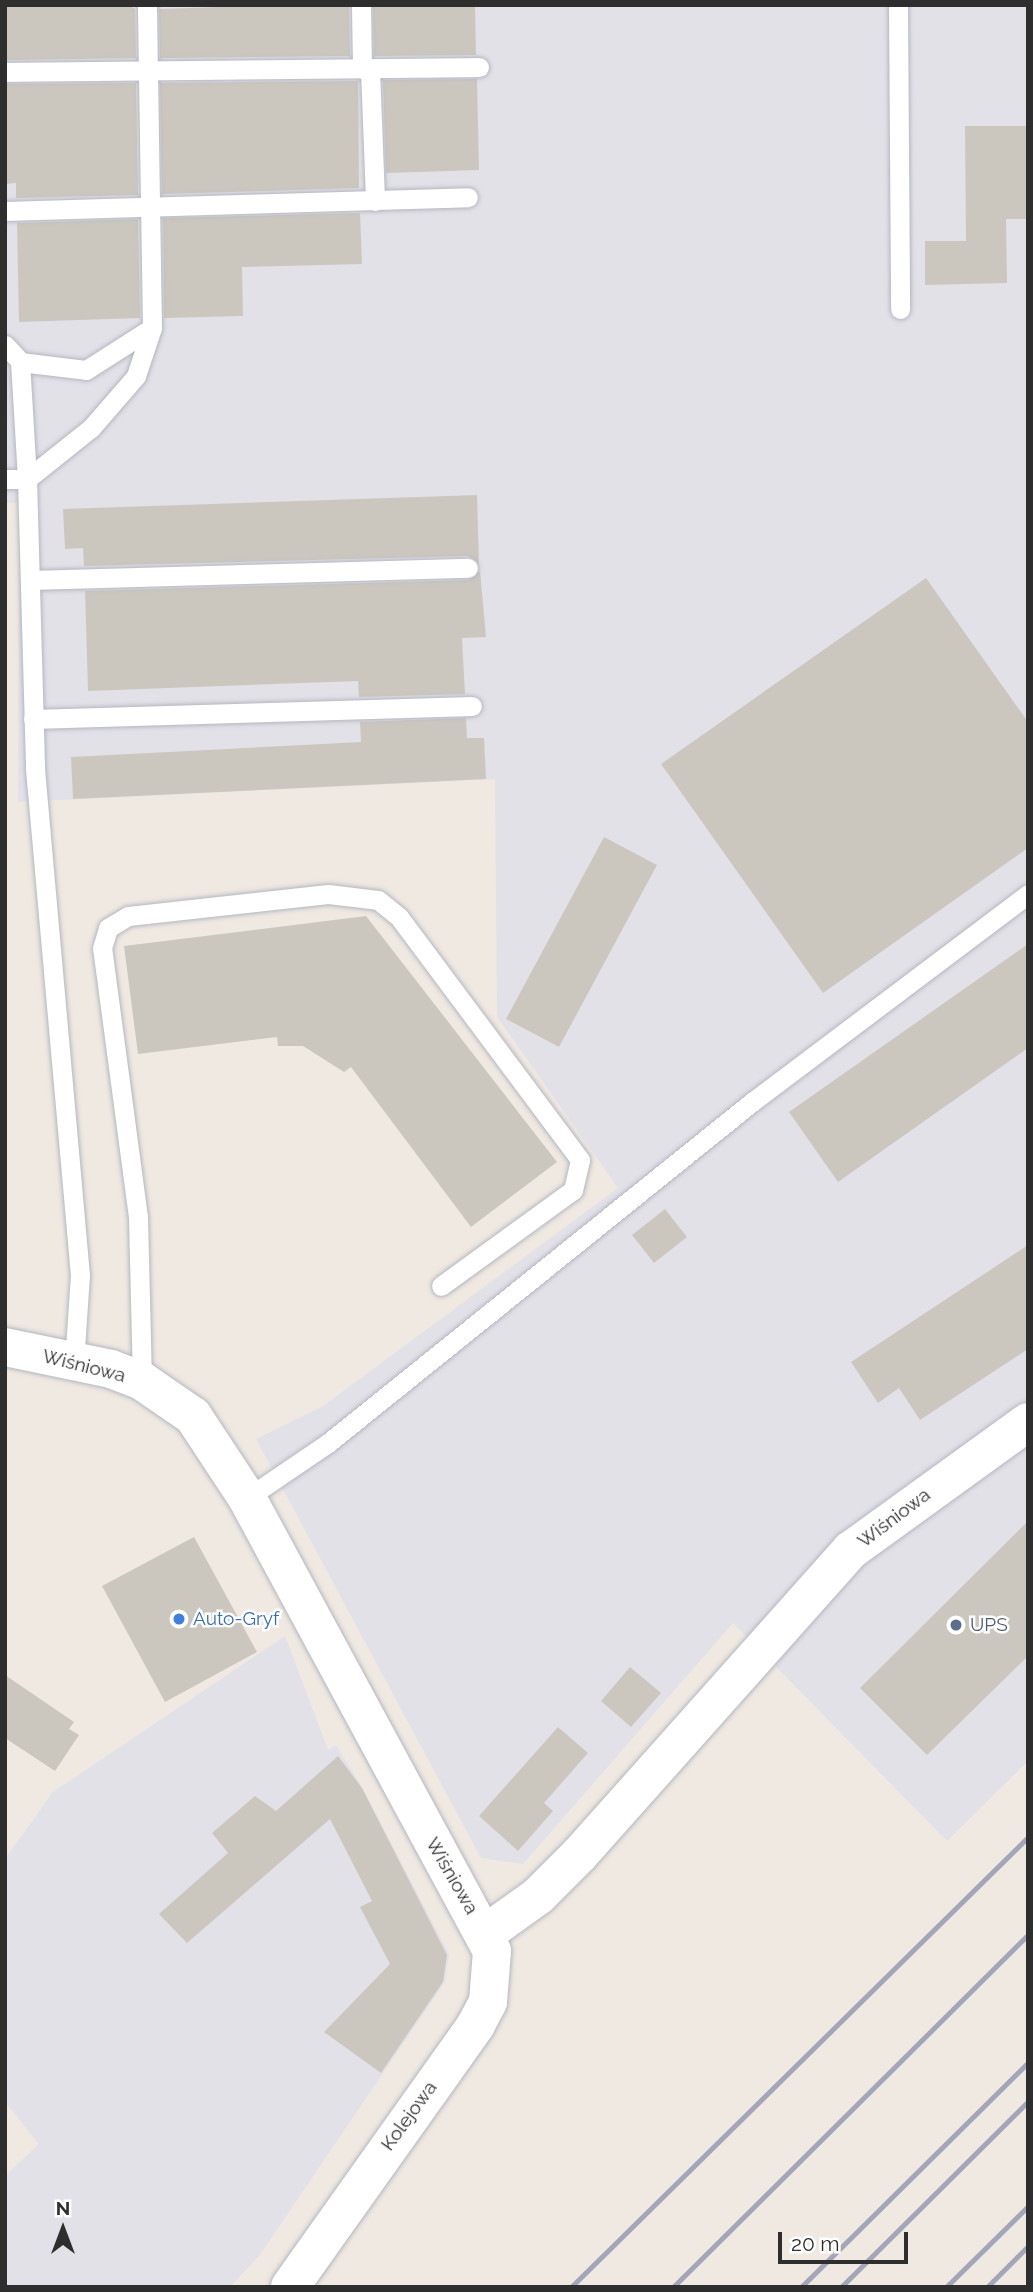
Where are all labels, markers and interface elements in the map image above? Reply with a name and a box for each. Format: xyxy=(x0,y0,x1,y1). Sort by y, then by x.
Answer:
street label: Wiśniowa xyxy=(40,1345,128,1387)
street label: Wiśniowa xyxy=(853,1483,935,1553)
place label: Auto-Gryf xyxy=(193,1608,279,1630)
marker: Auto-Gryf xyxy=(171,1611,187,1627)
place label: UPS xyxy=(970,1614,1008,1636)
marker: UPS xyxy=(948,1617,964,1633)
street label: Wiśniowa xyxy=(421,1834,483,1918)
street label: Kolejowa xyxy=(376,2077,442,2155)
north arrow xyxy=(28,2194,98,2264)
text: N xyxy=(56,2197,70,2219)
scale bar xyxy=(781,2218,911,2262)
text: 20 m xyxy=(791,2231,839,2256)

